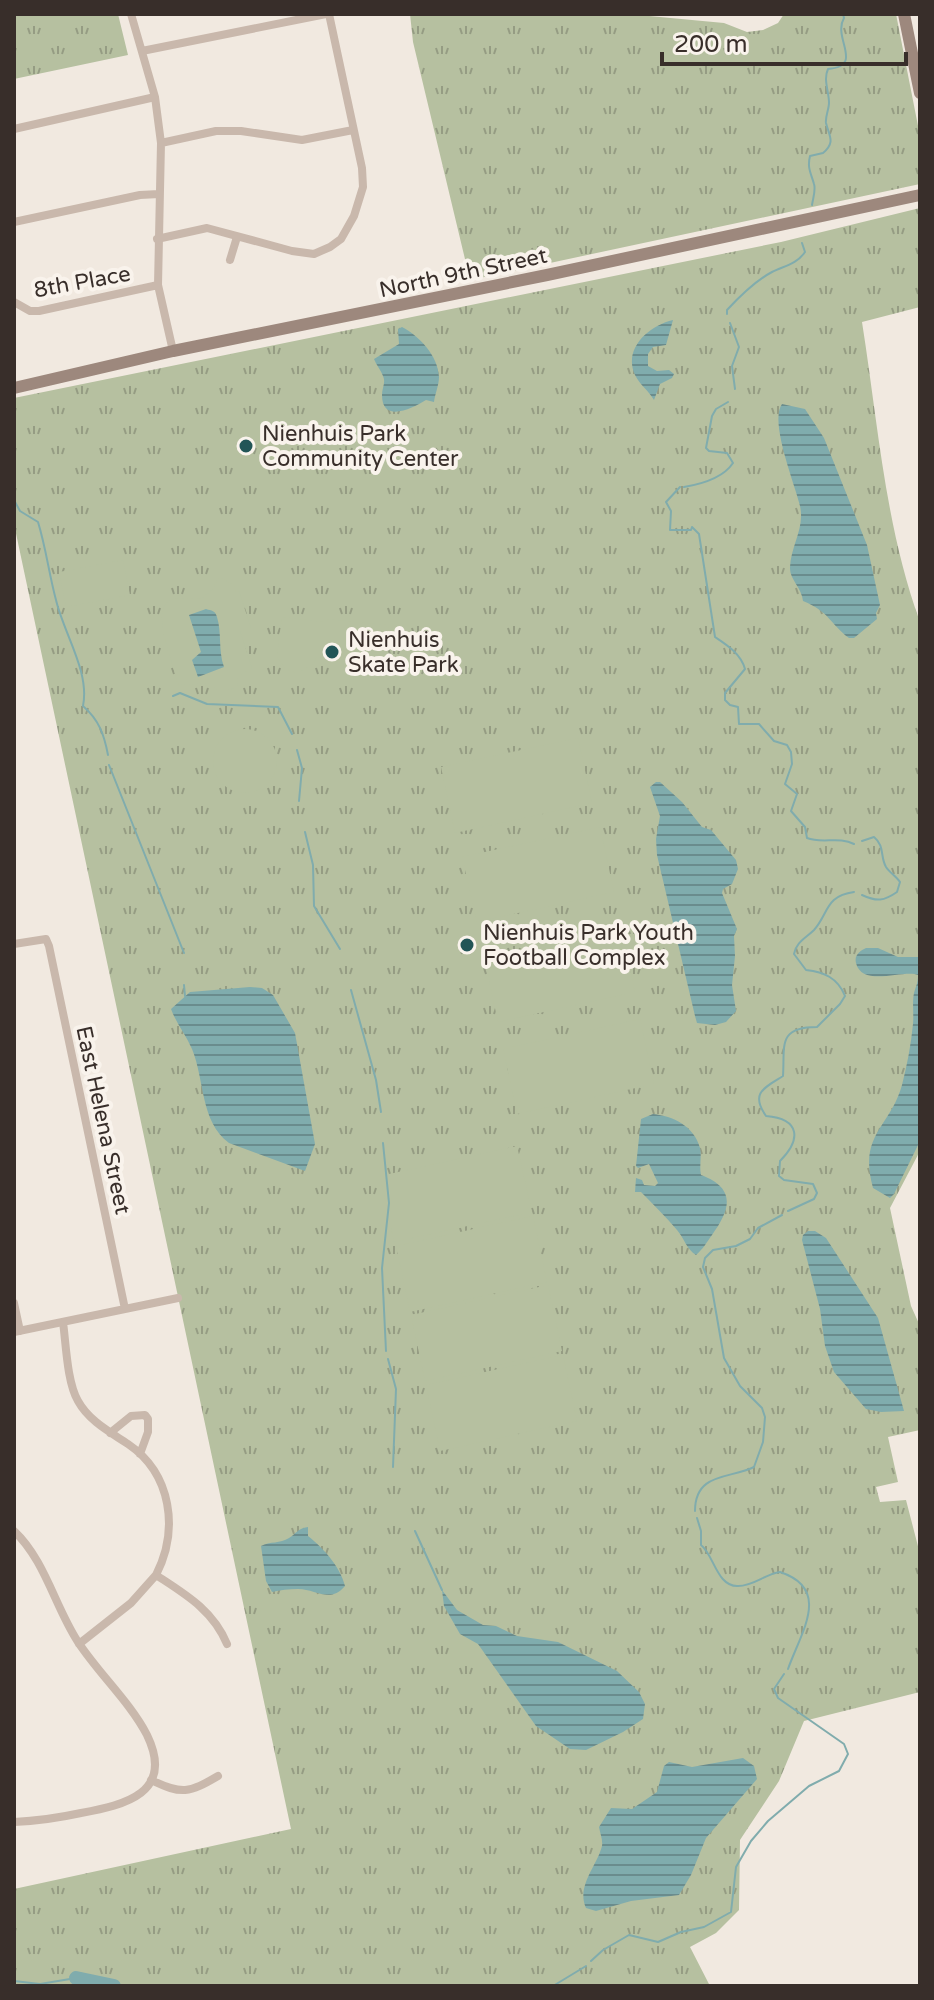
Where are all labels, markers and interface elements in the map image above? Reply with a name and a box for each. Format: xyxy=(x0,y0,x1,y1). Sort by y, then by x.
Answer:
scale bar xyxy=(662,16,906,66)
text: 200 m xyxy=(674,30,748,59)
street label: North 9th Street xyxy=(377,242,549,303)
street label: 8th Place xyxy=(32,261,133,303)
place label: Nienhuis Park Community Center xyxy=(262,421,459,472)
marker: Nienhuis Park Community Center xyxy=(237,437,255,455)
place label: Nienhuis Skate Park xyxy=(348,627,459,678)
marker: Nienhuis Skate Park xyxy=(323,643,341,661)
place label: Nienhuis Park Youth Football Complex xyxy=(483,920,694,971)
marker: Nienhuis Park Youth Football Complex xyxy=(458,936,476,954)
street label: East Helena Street xyxy=(70,1024,136,1217)

